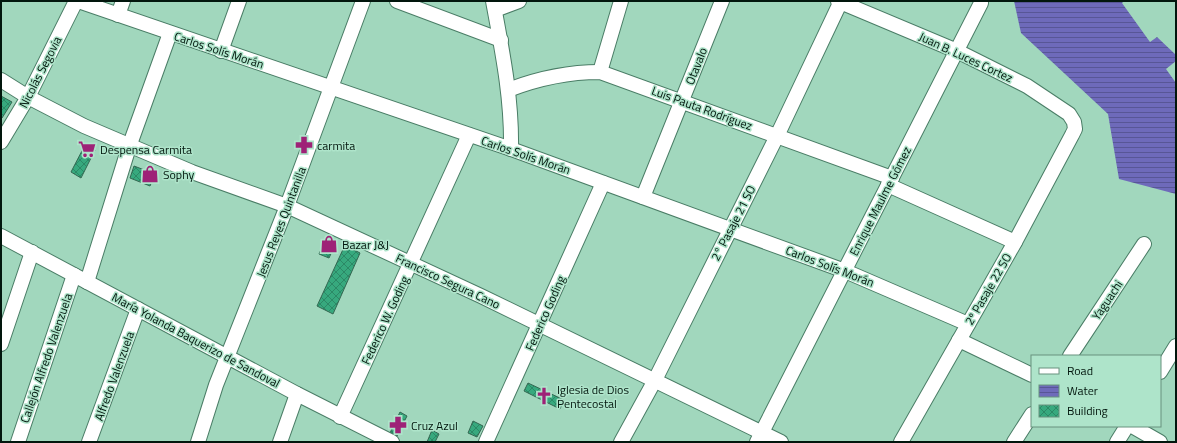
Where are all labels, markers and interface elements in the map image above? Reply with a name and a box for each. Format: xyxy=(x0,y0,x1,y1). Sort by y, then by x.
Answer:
street label: Carlos Solís Morán xyxy=(172,27,266,73)
street label: Juan B. Luces Cortez xyxy=(916,27,1016,87)
street label: Nicolás Segovia xyxy=(14,33,66,111)
street label: Otavalo xyxy=(680,44,712,88)
street label: Luis Pauta Rodríguez xyxy=(649,81,755,135)
street label: Carlos Solís Morán xyxy=(479,131,573,179)
pharmacy icon: carmita xyxy=(294,135,314,155)
place label: carmita xyxy=(317,136,355,155)
supermarket icon: Despensa Carmita xyxy=(77,139,97,159)
place label: Despensa Carmita xyxy=(100,140,192,159)
street label: Enrique Maulme Gómez xyxy=(844,143,916,259)
shop icon: Sophy xyxy=(140,164,160,184)
street label: Jesus Reyes Quintanilla xyxy=(251,164,311,280)
place label: Sophy xyxy=(163,165,195,184)
street label: 2° Pasaje 21 SO xyxy=(706,182,760,264)
shop icon: Bazar J&J xyxy=(319,234,339,254)
place label: Bazar J&J xyxy=(342,235,389,254)
street label: Carlos Solís Morán xyxy=(783,240,877,292)
street label: Francisco Segura Cano xyxy=(393,248,503,314)
street label: 2º Pasaje 22 SO xyxy=(960,249,1016,329)
street label: Federico W. Goding xyxy=(356,272,414,368)
street label: Federico Goding xyxy=(520,272,570,354)
street label: Yaguachi xyxy=(1087,276,1127,324)
street label: María Yolanda Baquerizo de Sandoval xyxy=(109,287,283,393)
street label: Callejón Alfredo Valenzuela xyxy=(15,291,77,425)
street label: Alfredo Valenzuela xyxy=(89,329,139,423)
legend xyxy=(1031,355,1161,427)
text: Road xyxy=(1067,361,1093,380)
place label: Iglesia de Dios Pentecostal xyxy=(557,380,629,413)
text: Water xyxy=(1067,381,1098,400)
church icon: Iglesia de Dios Pentecostal xyxy=(534,386,554,406)
text: Building xyxy=(1067,401,1108,420)
pharmacy icon: Cruz Azul xyxy=(388,415,408,435)
place label: Cruz Azul xyxy=(411,416,458,435)

